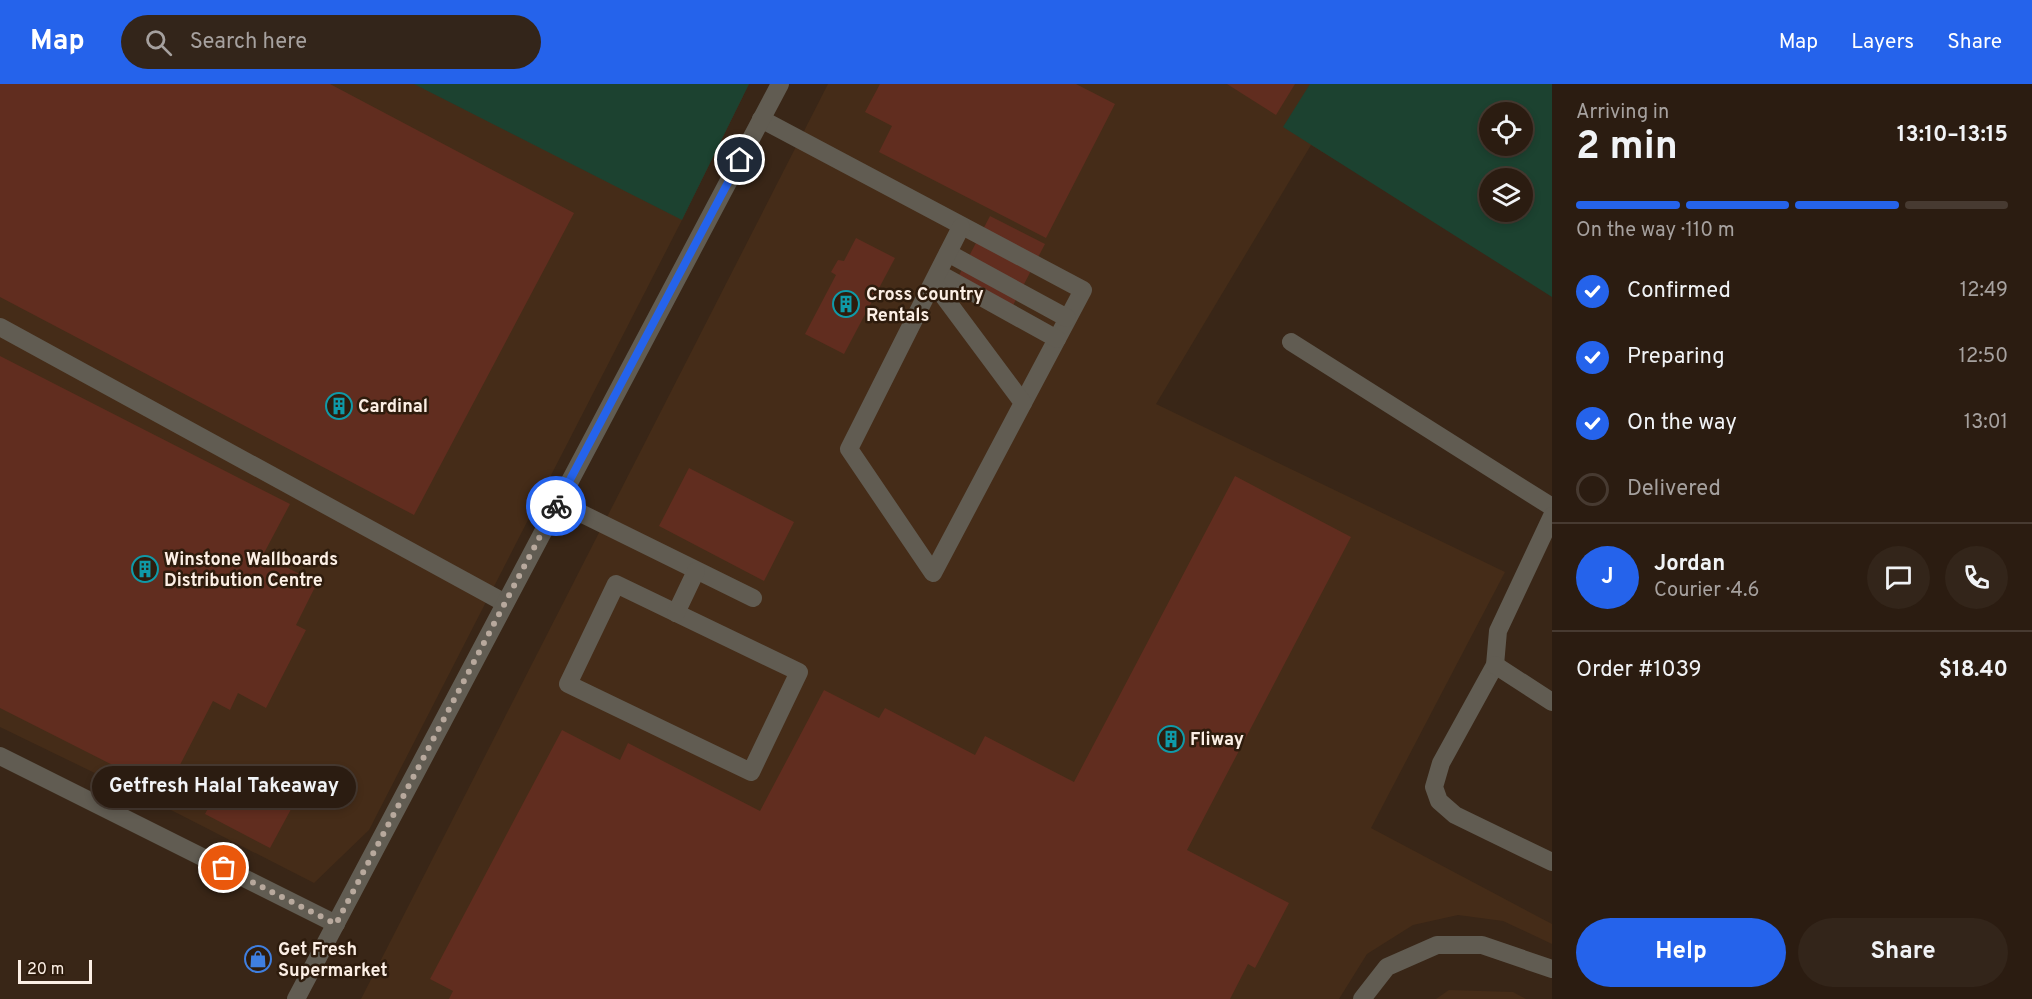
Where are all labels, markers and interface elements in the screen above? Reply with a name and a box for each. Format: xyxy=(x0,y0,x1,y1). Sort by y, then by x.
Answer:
search box xyxy=(121,15,541,69)
text: Map xyxy=(30,24,85,60)
icon: search xyxy=(142,26,175,59)
text: Search here xyxy=(190,29,307,56)
text: Map xyxy=(1779,29,1818,56)
text: Layers xyxy=(1851,29,1914,56)
text: Share xyxy=(1947,29,2002,56)
text: Arriving in xyxy=(1576,100,1669,126)
map controls xyxy=(1479,102,1533,222)
button: locate xyxy=(1479,102,1533,156)
text: 13:10–13:15 xyxy=(1897,122,2008,149)
text: 2 min xyxy=(1576,124,1678,173)
pin xyxy=(714,134,765,185)
icon: home xyxy=(723,143,756,176)
button: layers xyxy=(1479,168,1533,222)
text: On the way · 110 m xyxy=(1576,218,1735,244)
icon: check xyxy=(1576,275,1609,308)
text: Confirmed xyxy=(1627,278,1731,305)
text: 12:49 xyxy=(1960,278,2008,304)
place label: Cross Country Rentals xyxy=(866,284,984,328)
building icon: Cross Country Rentals xyxy=(831,289,861,319)
icon: check xyxy=(1576,341,1609,374)
text: Preparing xyxy=(1627,344,1725,371)
text: 12:50 xyxy=(1959,344,2008,370)
building icon: Cardinal xyxy=(324,391,354,421)
place label: Cardinal xyxy=(358,396,428,419)
icon: check xyxy=(1576,407,1609,440)
text: On the way xyxy=(1627,410,1737,437)
text: 13:01 xyxy=(1964,410,2008,436)
courier xyxy=(526,476,586,536)
text: Delivered xyxy=(1627,476,1721,503)
icon: bike xyxy=(540,490,573,523)
button: chat xyxy=(1867,546,1930,609)
button: phone xyxy=(1945,546,2008,609)
place label: Winstone Wallboards Distribution Centre xyxy=(164,549,338,593)
text: Jordan xyxy=(1654,551,1725,578)
building icon: Winstone Wallboards Distribution Centre xyxy=(130,554,160,584)
text: J xyxy=(1601,564,1614,591)
text: Courier · 4.6 xyxy=(1654,578,1759,604)
text: Order #1039 xyxy=(1576,657,1702,684)
text: $18.40 xyxy=(1939,657,2008,684)
building icon: Fliway xyxy=(1156,724,1186,754)
place label: Fliway xyxy=(1190,729,1244,752)
callout: Getfresh Halal Takeaway xyxy=(92,766,356,808)
text: Getfresh Halal Takeaway xyxy=(109,774,339,800)
pin xyxy=(198,842,249,893)
icon: bag xyxy=(207,851,240,884)
button: Help xyxy=(1576,918,1786,987)
button: Share xyxy=(1798,918,2008,987)
place label: Get Fresh Supermarket xyxy=(278,939,388,983)
shop icon: Get Fresh Supermarket xyxy=(243,944,273,974)
scale bar xyxy=(18,957,92,984)
text: 20 m xyxy=(27,960,64,980)

